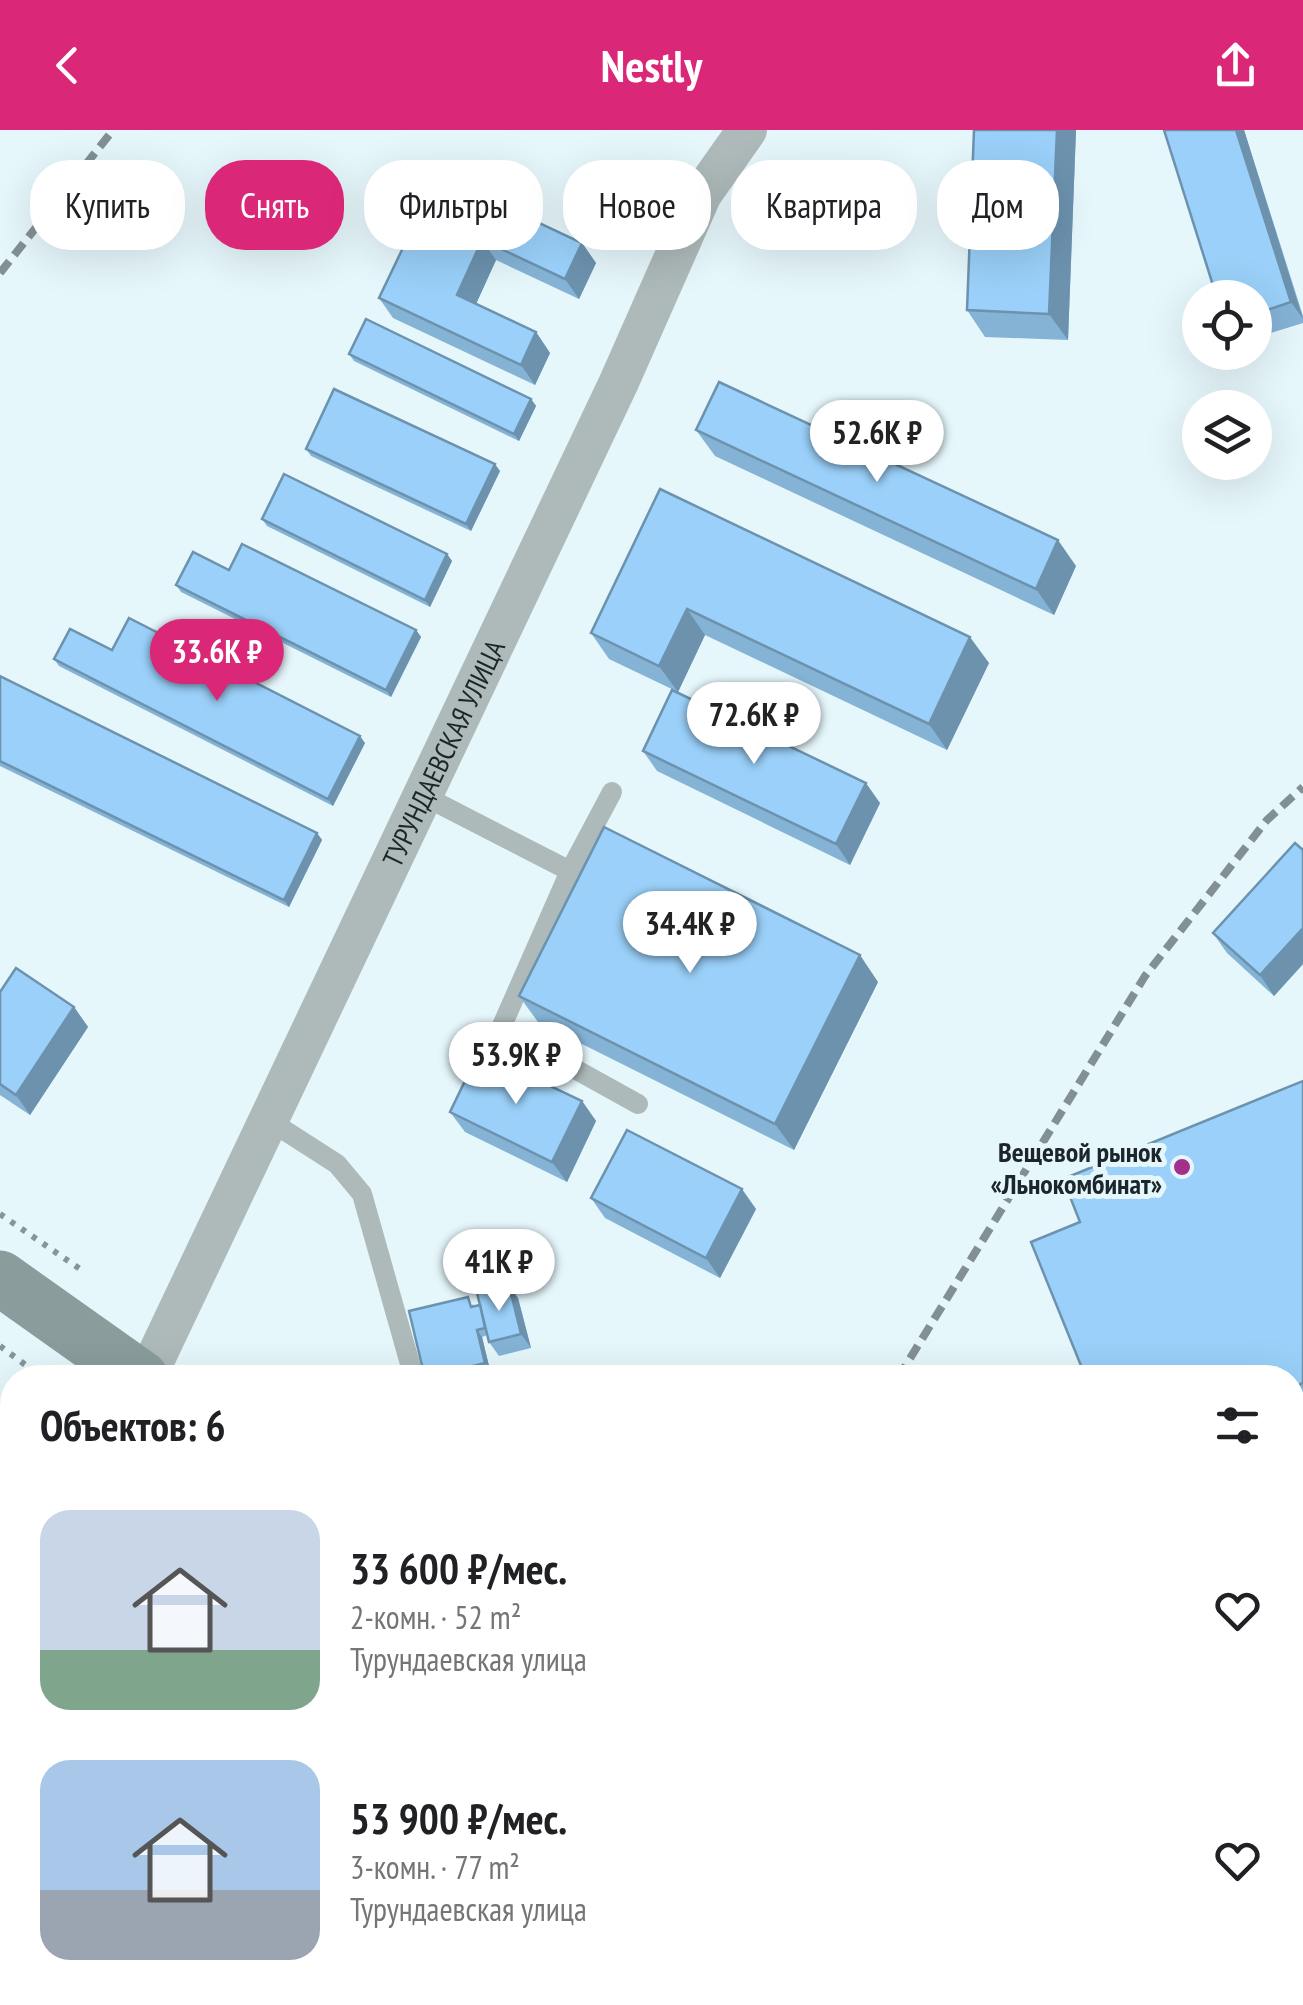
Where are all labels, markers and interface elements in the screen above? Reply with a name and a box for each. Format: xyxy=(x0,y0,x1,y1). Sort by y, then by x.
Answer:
text: Nestly xyxy=(601,36,702,94)
icon: back xyxy=(40,38,95,93)
icon: share xyxy=(1208,38,1263,93)
chip: Купить xyxy=(30,160,185,250)
chip: Снять xyxy=(205,160,344,250)
chip: Фильтры xyxy=(364,160,543,250)
chip: Новое xyxy=(563,160,711,250)
chip: Квартира xyxy=(731,160,917,250)
chip: Дом xyxy=(937,160,1059,250)
map controls xyxy=(1182,280,1272,480)
button: locate xyxy=(1182,280,1272,370)
button: layers xyxy=(1182,390,1272,480)
pin: 52.6K ₽ xyxy=(785,400,969,485)
text: 52.6K ₽ xyxy=(832,411,922,453)
pin: 33.6K ₽ xyxy=(125,619,309,704)
text: 33.6K ₽ xyxy=(172,630,262,672)
street label: ТУРУНДАЕВСКАЯ УЛИЦА xyxy=(373,633,513,872)
pin: 72.6K ₽ xyxy=(662,682,846,767)
text: 72.6K ₽ xyxy=(709,693,799,735)
pin: 34.4K ₽ xyxy=(598,891,782,976)
text: 34.4K ₽ xyxy=(645,902,735,944)
pin: 53.9K ₽ xyxy=(424,1022,608,1107)
text: 53.9K ₽ xyxy=(471,1033,561,1075)
place label: Вещевой рынок «Льнокомбинат» xyxy=(991,1133,1163,1202)
marker: Вещевой рынок «Льнокомбинат» xyxy=(1171,1156,1193,1178)
pin: 41K ₽ xyxy=(429,1229,569,1314)
text: 41K ₽ xyxy=(465,1240,533,1282)
text: Объектов: 6 xyxy=(40,1398,226,1453)
icon: filters xyxy=(1210,1398,1265,1453)
text: 33 600 ₽/мес. xyxy=(350,1541,567,1596)
icon: home xyxy=(120,1550,240,1670)
icon: heart xyxy=(1210,1583,1265,1638)
text: 2-комн. · 52 m² xyxy=(350,1596,521,1638)
text: Турундаевская улица xyxy=(350,1638,587,1680)
text: 53 900 ₽/мес. xyxy=(350,1791,567,1846)
icon: home xyxy=(120,1800,240,1920)
icon: heart xyxy=(1210,1833,1265,1888)
text: 3-комн. · 77 m² xyxy=(350,1846,520,1888)
text: Турундаевская улица xyxy=(350,1888,587,1930)

